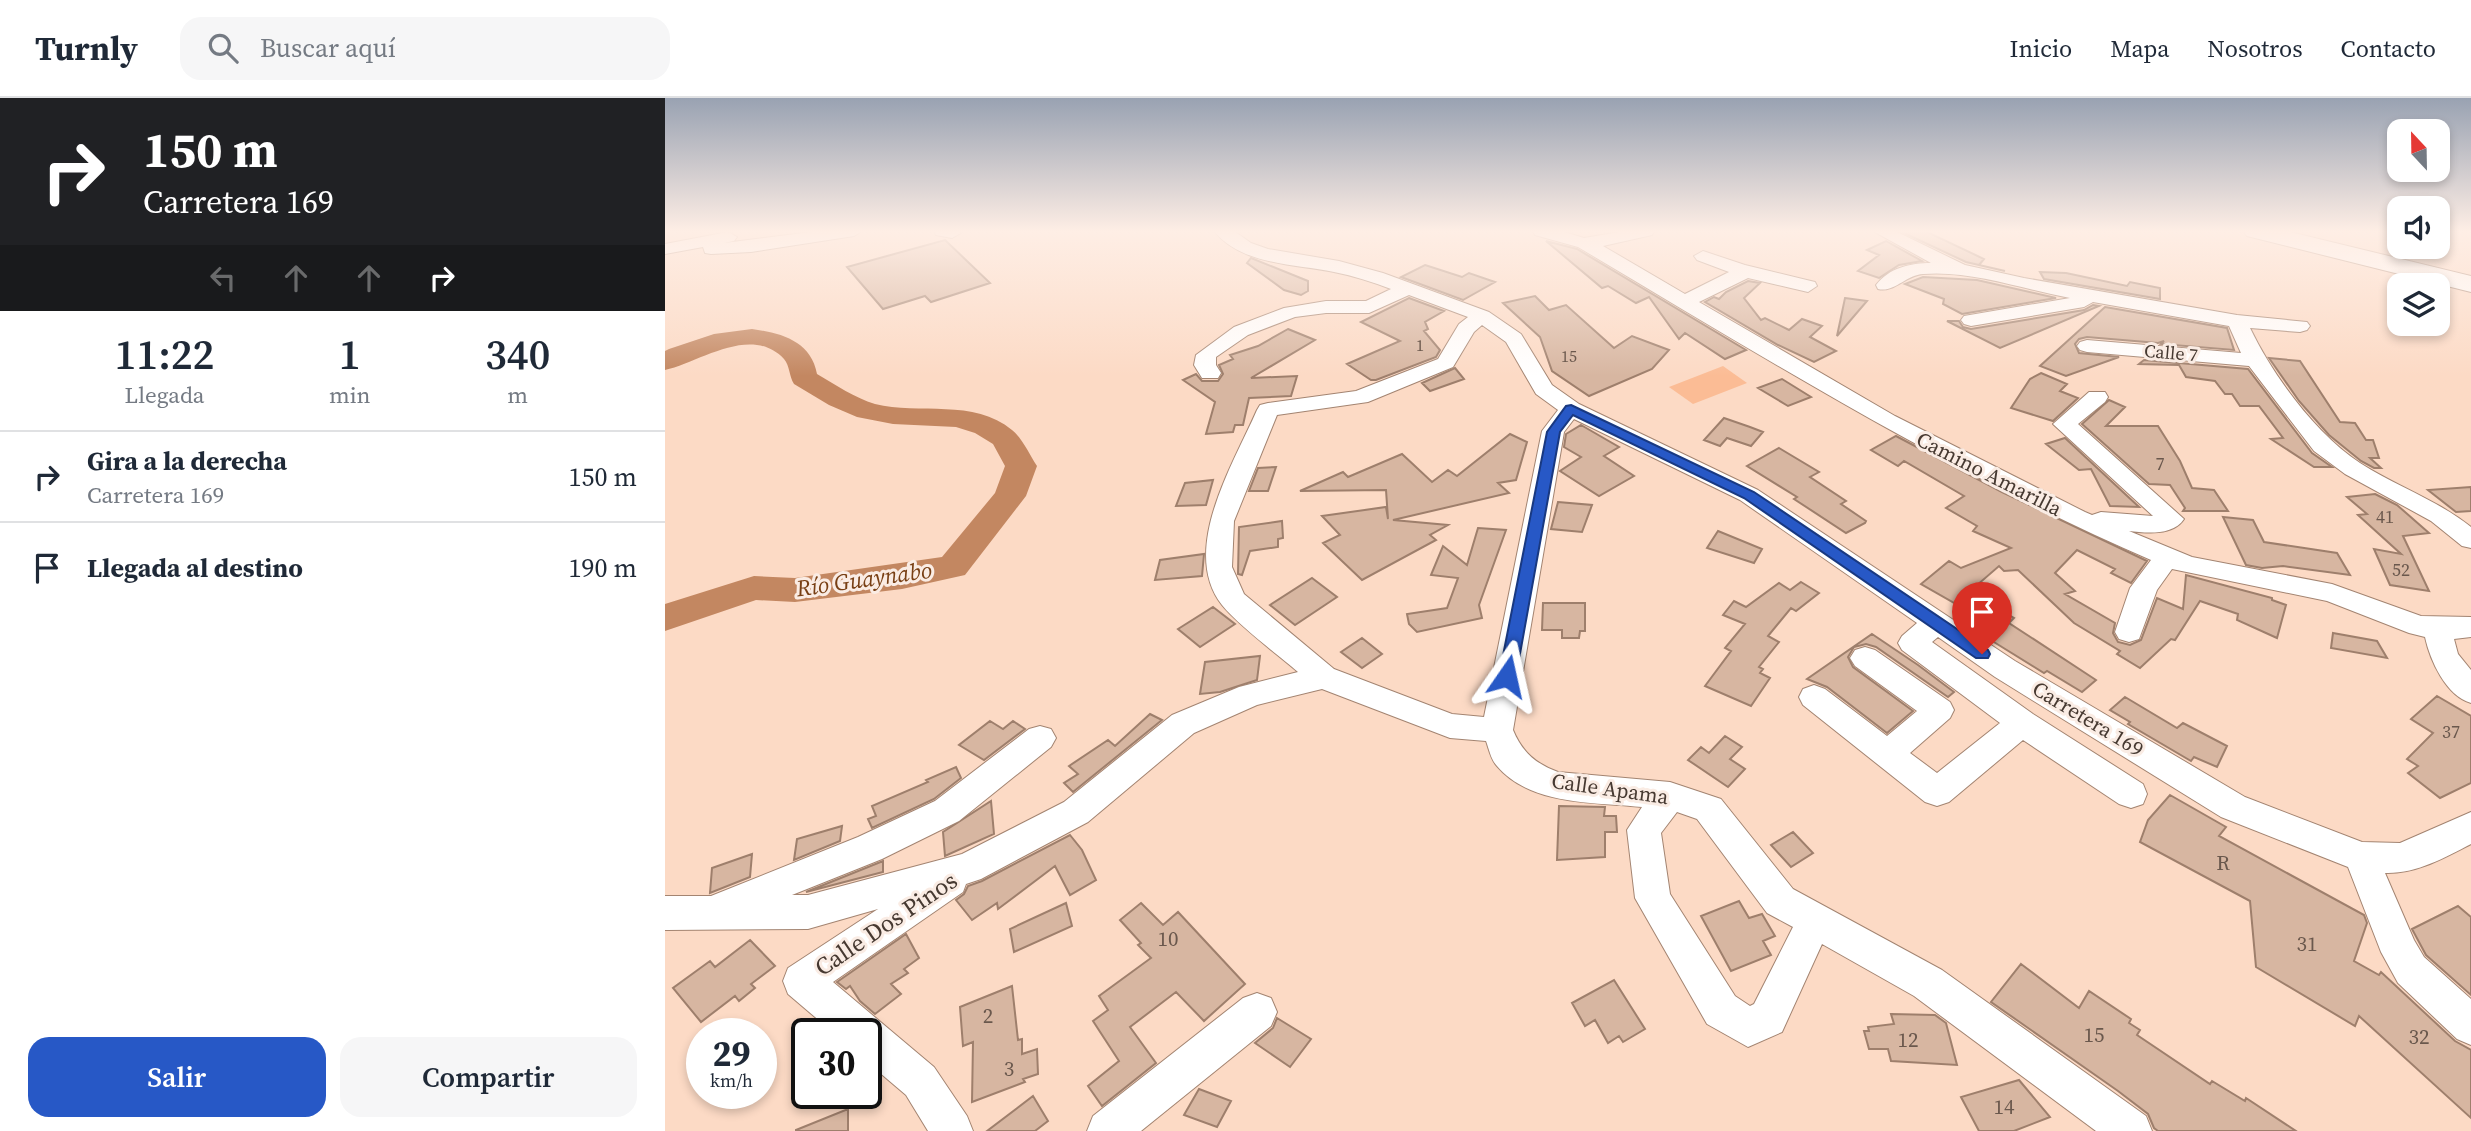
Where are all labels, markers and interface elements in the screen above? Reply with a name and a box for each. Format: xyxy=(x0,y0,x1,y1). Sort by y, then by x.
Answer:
search box xyxy=(180,17,670,80)
text: Turnly xyxy=(35,26,138,71)
icon: search xyxy=(204,29,242,67)
text: Buscar aquí xyxy=(260,30,396,66)
text: Inicio xyxy=(2010,32,2072,65)
text: Mapa xyxy=(2110,32,2169,65)
text: Nosotros xyxy=(2207,32,2303,65)
text: Contacto xyxy=(2341,32,2436,65)
text: 150 m xyxy=(143,116,278,183)
north arrow xyxy=(2387,119,2450,182)
map controls xyxy=(2387,119,2450,336)
icon: right xyxy=(28,126,119,217)
text: Carretera 169 xyxy=(143,180,334,224)
button: sound xyxy=(2387,196,2450,259)
icon: left xyxy=(204,259,242,297)
icon: ahead xyxy=(277,259,315,297)
icon: ahead xyxy=(350,259,388,297)
icon: right xyxy=(423,259,461,297)
button: layers xyxy=(2387,273,2450,336)
text: 11:22 xyxy=(114,325,214,383)
text: 1 xyxy=(339,325,361,383)
text: 340 xyxy=(485,325,550,383)
house number: 1 xyxy=(1416,334,1424,356)
street label: Calle 7 xyxy=(2143,338,2199,367)
house number: 15 xyxy=(1561,345,1577,367)
text: Llegada xyxy=(124,379,204,411)
text: min xyxy=(329,379,370,411)
text: m xyxy=(507,379,528,411)
street label: Camino Amarilla xyxy=(1911,424,2067,523)
text: Gira a la derecha xyxy=(87,443,287,479)
house number: 7 xyxy=(2156,451,2165,476)
icon: right xyxy=(28,458,66,496)
text: 150 m xyxy=(569,459,637,495)
text: Carretera 169 xyxy=(87,479,224,511)
house number: 41 xyxy=(2376,504,2394,529)
icon: arrive xyxy=(28,549,66,587)
text: Llegada al destino xyxy=(87,550,303,586)
text: 190 m xyxy=(569,550,637,586)
water label: Río Guaynabo xyxy=(793,554,934,604)
house number: 52 xyxy=(2392,557,2410,582)
pin xyxy=(1952,582,2012,654)
icon: arrive xyxy=(1963,593,2001,631)
position arrow xyxy=(1470,639,1544,713)
street label: Carretera 169 xyxy=(2027,674,2149,763)
house number: 37 xyxy=(2442,719,2460,744)
street label: Calle Apama xyxy=(1550,766,1671,811)
house number: R xyxy=(2216,848,2230,877)
street label: Calle Dos Pinos xyxy=(808,864,964,984)
house number: 10 xyxy=(1158,924,1179,953)
house number: 31 xyxy=(2297,929,2318,958)
house number: 2 xyxy=(983,1001,993,1030)
speed limit sign: 30 xyxy=(791,1018,882,1109)
house number: 15 xyxy=(2084,1020,2105,1049)
house number: 32 xyxy=(2409,1022,2430,1051)
house number: 12 xyxy=(1898,1025,1919,1054)
text: 29 xyxy=(713,1030,750,1078)
button: Salir xyxy=(28,1037,326,1117)
button: Compartir xyxy=(340,1037,637,1117)
house number: 3 xyxy=(1004,1054,1014,1083)
text: km/h xyxy=(710,1068,753,1093)
house number: 14 xyxy=(1994,1092,2015,1121)

